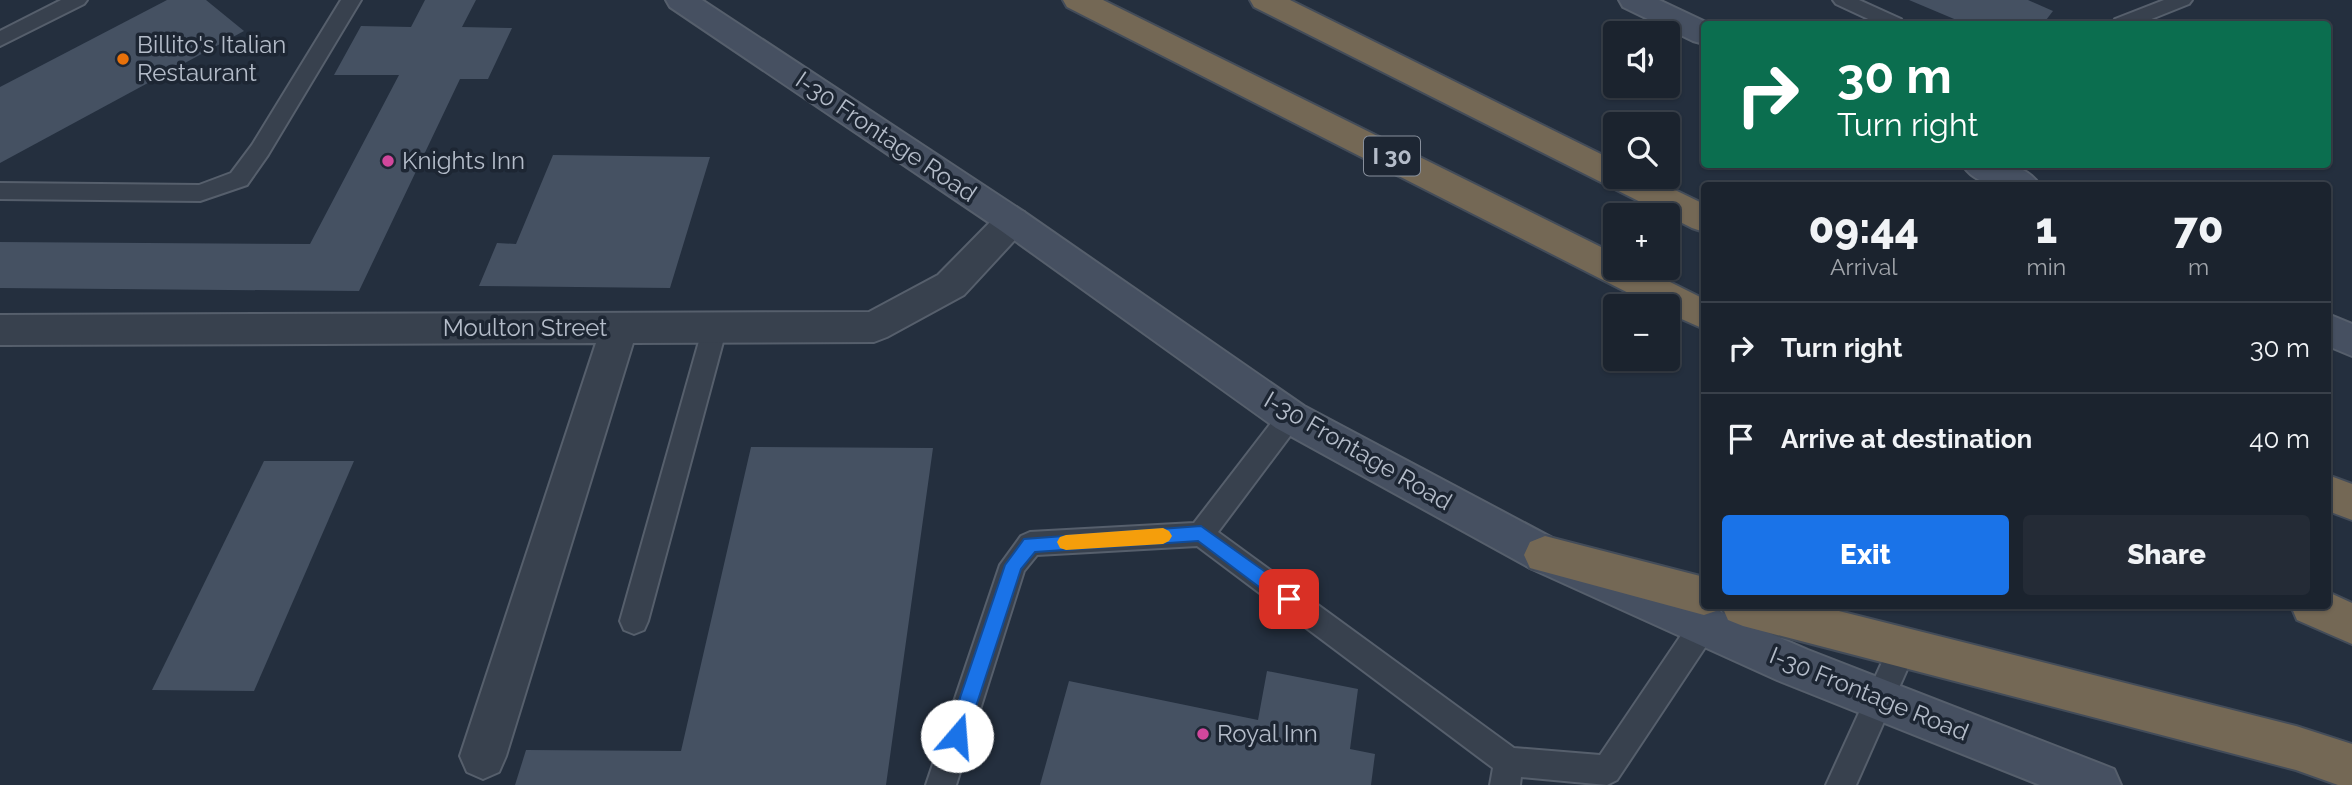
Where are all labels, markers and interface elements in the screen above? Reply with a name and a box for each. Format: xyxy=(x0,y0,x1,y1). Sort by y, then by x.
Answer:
map controls xyxy=(1603,21,1680,371)
button: sound xyxy=(1603,21,1680,98)
place label: Billito's Italian Restaurant xyxy=(137,30,286,87)
text: 30 m xyxy=(1837,47,1952,104)
icon: right xyxy=(1722,49,1813,140)
marker: Billito's Italian Restaurant xyxy=(115,51,131,67)
street label: I-30 Frontage Road xyxy=(790,65,982,208)
text: Turn right xyxy=(1837,106,1978,143)
button: search xyxy=(1603,112,1680,189)
road number: I 30 xyxy=(1364,136,1420,176)
place label: Knights Inn xyxy=(402,146,525,175)
marker: Knights Inn xyxy=(380,153,396,169)
button: + xyxy=(1603,203,1680,280)
text: 09:44 xyxy=(1808,204,1919,253)
text: 1 xyxy=(2035,204,2057,253)
text: 70 xyxy=(2174,204,2224,253)
text: Arrival xyxy=(1830,253,1897,280)
text: min xyxy=(2027,253,2066,280)
text: m xyxy=(2188,253,2209,280)
button: − xyxy=(1603,294,1680,371)
street label: Moulton Street xyxy=(443,313,607,342)
icon: right xyxy=(1722,329,1760,367)
text: Turn right xyxy=(1781,333,1902,363)
text: 30 m xyxy=(2250,333,2310,363)
street label: I-30 Frontage Road xyxy=(1259,385,1457,516)
icon: arrive xyxy=(1722,420,1760,458)
text: Arrive at destination xyxy=(1781,424,2032,454)
text: 40 m xyxy=(2249,424,2310,454)
button: Exit xyxy=(1722,515,2009,595)
button: Share xyxy=(2023,515,2310,595)
pin xyxy=(1259,569,1319,629)
icon: arrive xyxy=(1270,580,1308,618)
street label: I-30 Frontage Road xyxy=(1765,640,1973,747)
position arrow xyxy=(920,699,994,773)
place label: Royal Inn xyxy=(1217,719,1318,748)
marker: Royal Inn xyxy=(1195,726,1211,742)

